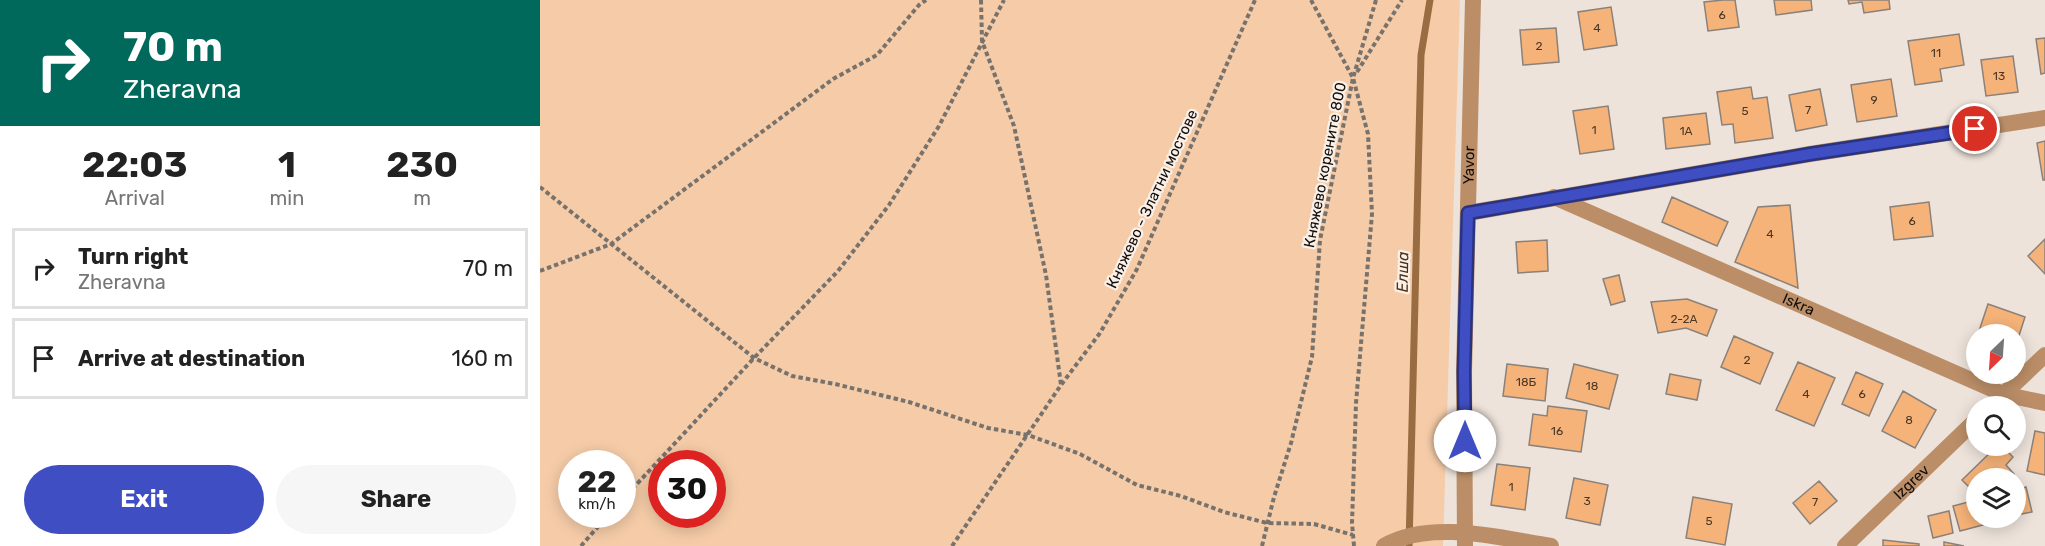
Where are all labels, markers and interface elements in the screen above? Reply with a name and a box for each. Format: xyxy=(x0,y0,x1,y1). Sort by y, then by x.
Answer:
house number: 6 xyxy=(1718,8,1726,22)
house number: 4 xyxy=(1593,21,1601,35)
text: 70 m xyxy=(123,22,223,72)
icon: right xyxy=(24,24,102,102)
house number: 2 xyxy=(1535,39,1543,53)
house number: 11 xyxy=(1931,46,1941,60)
house number: 13 xyxy=(1993,69,2005,83)
text: Zheravna xyxy=(123,73,242,105)
street label: Княжево корените 800 xyxy=(1300,81,1350,249)
house number: 9 xyxy=(1870,93,1878,107)
house number: 7 xyxy=(1805,103,1811,117)
pin xyxy=(1949,103,2000,154)
house number: 5 xyxy=(1741,104,1749,118)
street label: Княжево - Златни мостове xyxy=(1103,107,1201,291)
icon: arrive xyxy=(1958,112,1991,145)
house number: 1 xyxy=(1591,123,1597,137)
house number: 1А xyxy=(1679,124,1693,138)
text: 22:03 xyxy=(82,143,188,186)
text: 1 xyxy=(278,143,296,186)
text: 230 xyxy=(386,143,458,186)
street label: Yavor xyxy=(1460,145,1478,185)
text: Arrival xyxy=(105,186,165,210)
text: min xyxy=(270,186,304,210)
text: m xyxy=(413,186,431,210)
house number: 6 xyxy=(1908,214,1916,228)
house number: 4 xyxy=(1766,227,1774,241)
text: Turn right xyxy=(78,243,188,270)
water label: Елша xyxy=(1393,251,1412,293)
icon: right xyxy=(27,252,60,285)
text: 70 m xyxy=(463,255,513,282)
text: Zheravna xyxy=(78,270,166,294)
street label: Iskra xyxy=(1780,289,1817,319)
house number: 2-2А xyxy=(1670,312,1698,326)
north arrow xyxy=(1966,324,2026,384)
map controls xyxy=(1966,324,2026,528)
icon: arrive xyxy=(27,342,60,375)
text: Arrive at destination xyxy=(78,345,305,372)
text: 160 m xyxy=(451,345,513,372)
house number: 2 xyxy=(1743,353,1751,367)
house number: 18Б xyxy=(1516,375,1537,389)
house number: 18 xyxy=(1586,379,1598,393)
house number: 4 xyxy=(1802,387,1810,401)
house number: 6 xyxy=(1858,387,1866,401)
button: search xyxy=(1966,396,2026,456)
position arrow xyxy=(1433,409,1497,473)
house number: 8 xyxy=(1905,413,1913,427)
house number: 16 xyxy=(1551,424,1563,438)
speed limit sign: 30 xyxy=(648,450,726,528)
street label: Izgrev xyxy=(1890,461,1933,503)
text: 22 xyxy=(578,464,617,500)
button: Exit xyxy=(24,465,264,534)
button: Share xyxy=(276,465,516,534)
button: layers xyxy=(1966,468,2026,528)
house number: 1 xyxy=(1508,480,1514,494)
house number: 3 xyxy=(1583,494,1591,508)
text: km/h xyxy=(578,495,616,513)
house number: 7 xyxy=(1812,495,1818,509)
house number: 5 xyxy=(1705,514,1713,528)

